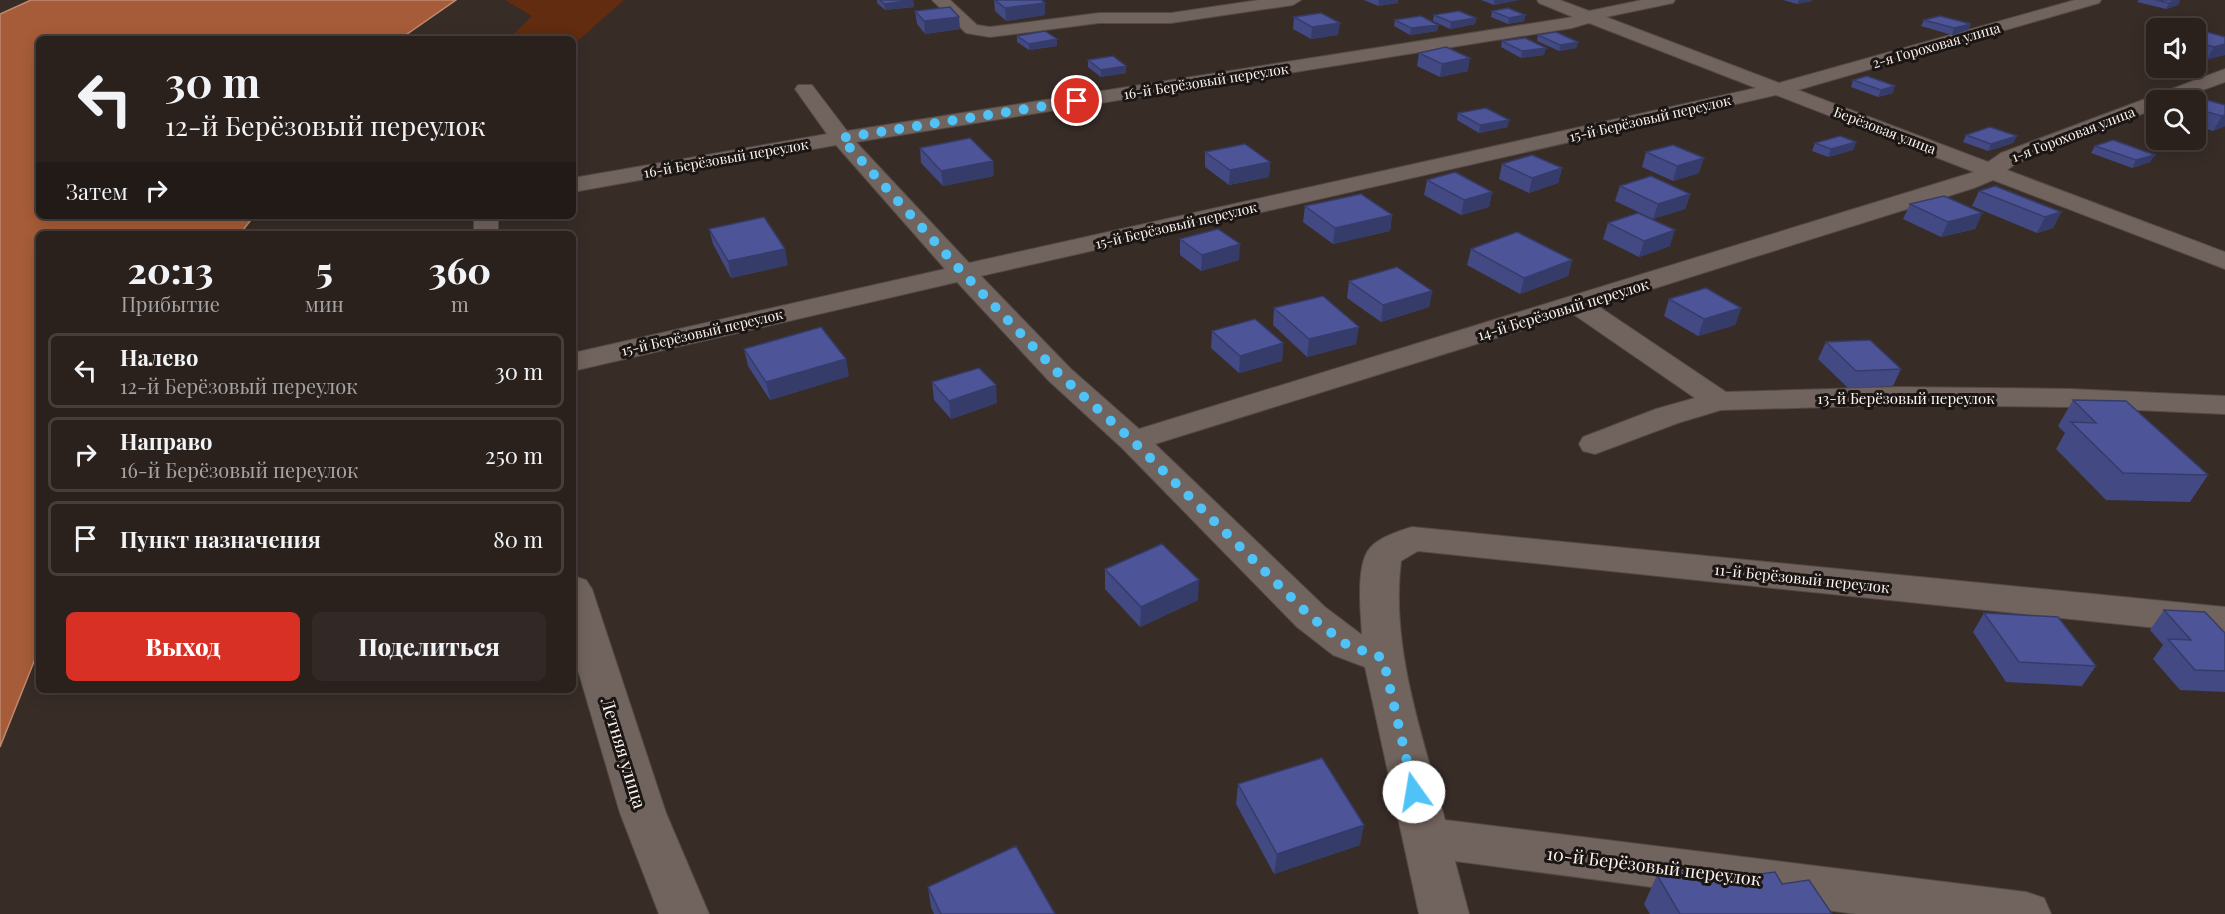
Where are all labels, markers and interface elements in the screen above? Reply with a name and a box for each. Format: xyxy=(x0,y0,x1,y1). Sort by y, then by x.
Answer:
street label: 2-я Гороховая улица xyxy=(1870,18,2002,72)
map controls xyxy=(2146,18,2206,150)
button: sound xyxy=(2146,18,2206,78)
text: 30 m xyxy=(165,53,260,109)
street label: 16-й Берёзовый переулок xyxy=(1122,59,1290,103)
icon: left xyxy=(66,60,144,138)
pin xyxy=(1051,75,1102,126)
icon: arrive xyxy=(1060,84,1093,117)
street label: 15-й Берёзовый переулок xyxy=(1567,90,1733,146)
button: search xyxy=(2146,90,2206,150)
street label: Берёзовая улица xyxy=(1831,102,1939,158)
street label: 1-я Гороховая улица xyxy=(2009,102,2137,166)
text: 12-й Берёзовый переулок xyxy=(165,107,486,143)
street label: 16-й Берёзовый переулок xyxy=(642,134,810,182)
icon: right xyxy=(140,174,173,207)
text: Затем xyxy=(66,176,128,206)
street label: 15-й Берёзовый переулок xyxy=(1093,197,1259,253)
text: 20:13 xyxy=(128,245,213,293)
text: 5 xyxy=(316,245,333,293)
text: 360 xyxy=(429,245,491,293)
street label: 14-й Берёзовый переулок xyxy=(1475,273,1652,345)
text: Прибытие xyxy=(121,290,220,317)
text: мин xyxy=(305,290,344,317)
text: m xyxy=(451,290,469,317)
street label: 15-й Берёзовый переулок xyxy=(619,304,785,360)
text: Налево xyxy=(120,342,198,372)
icon: left xyxy=(69,354,102,387)
text: 30 m xyxy=(495,356,543,386)
text: 12-й Берёзовый переулок xyxy=(120,372,358,399)
street label: 13-й Берёзовый переулок xyxy=(1817,388,1995,408)
text: Направо xyxy=(120,426,213,456)
icon: right xyxy=(69,438,102,471)
text: 250 m xyxy=(485,440,543,470)
text: 16-й Берёзовый переулок xyxy=(120,456,358,483)
icon: arrive xyxy=(69,522,102,555)
text: Пункт назначения xyxy=(120,524,321,554)
text: 80 m xyxy=(493,524,543,554)
street label: 11-й Берёзовый переулок xyxy=(1713,559,1891,597)
button: Выход xyxy=(66,612,300,681)
button: Поделиться xyxy=(312,612,546,681)
street label: Летняя улица xyxy=(595,694,652,811)
position arrow xyxy=(1382,760,1446,824)
street label: 10-й Берёзовый переулок xyxy=(1545,841,1763,891)

